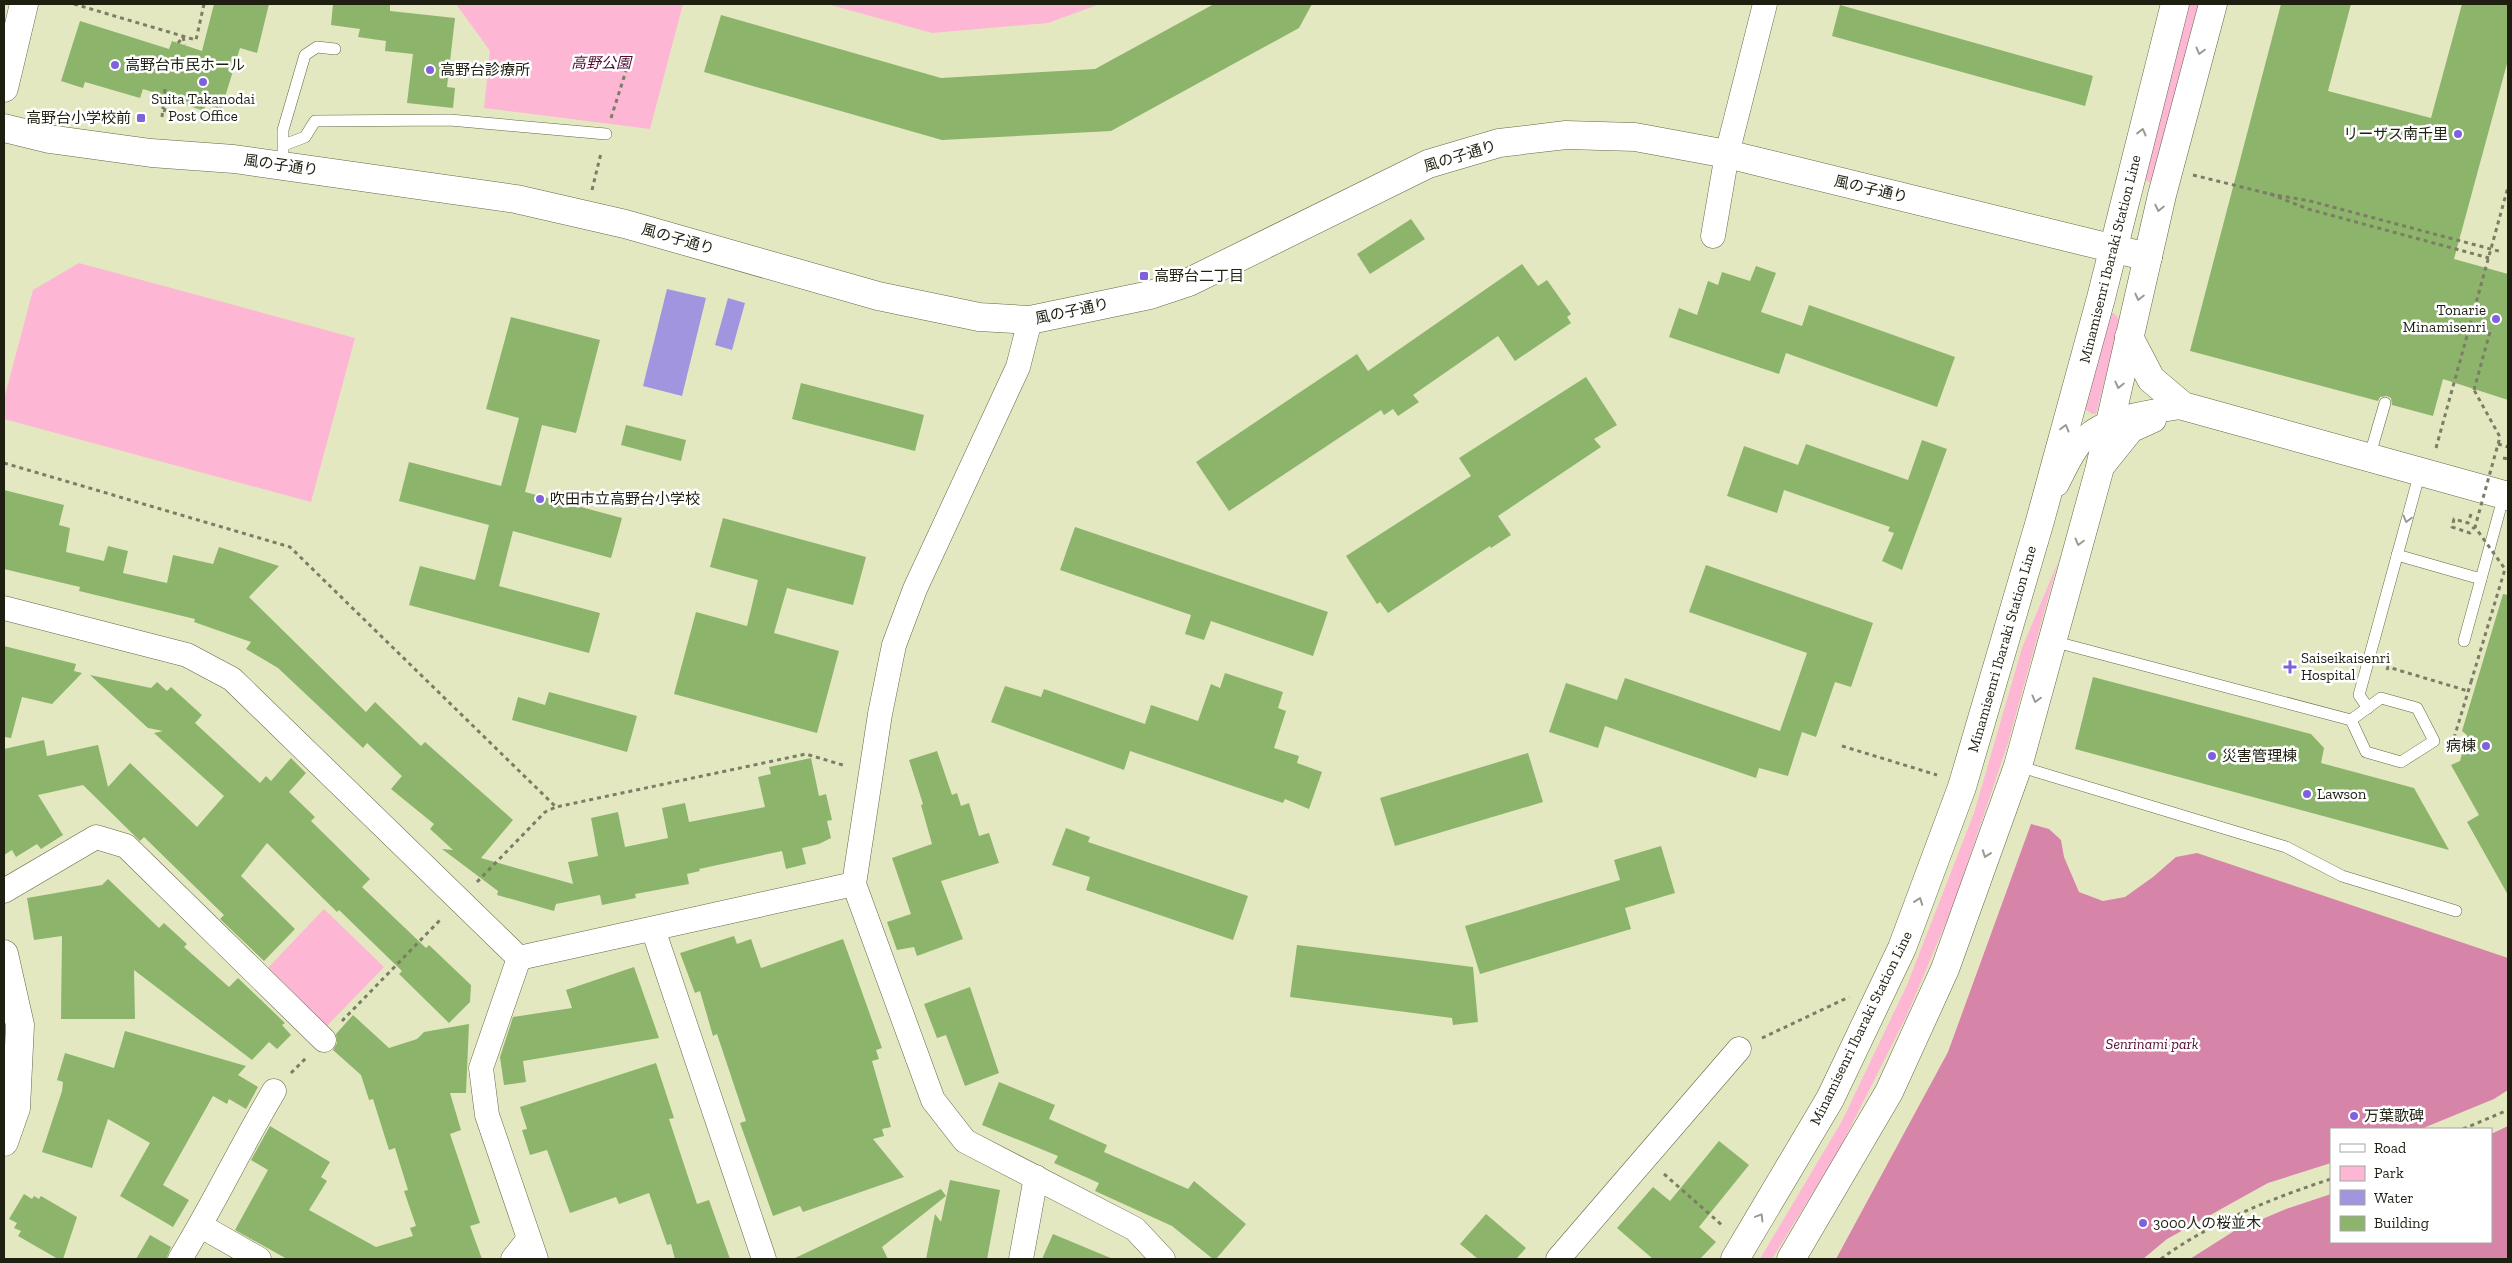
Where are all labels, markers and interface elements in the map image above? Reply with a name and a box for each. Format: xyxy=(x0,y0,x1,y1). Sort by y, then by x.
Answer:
one-way arrow xyxy=(2196,46,2206,54)
park label: 高野公園 xyxy=(571,54,633,72)
place label: 高野台市民ホール xyxy=(125,56,245,74)
marker: 高野台市民ホール xyxy=(109,59,121,71)
place label: 高野台診療所 xyxy=(440,61,530,79)
marker: 高野台診療所 xyxy=(424,64,436,76)
marker: Suita Takanodai Post Office xyxy=(197,76,209,88)
place label: Suita Takanodai Post Office xyxy=(151,90,255,125)
place label: 高野台小学校前 xyxy=(26,109,131,127)
marker: 高野台小学校前 xyxy=(135,112,147,124)
place label: リーザス南千里 xyxy=(2343,125,2448,143)
marker: リーザス南千里 xyxy=(2452,128,2464,140)
one-way arrow xyxy=(2137,129,2147,137)
street label: 風の子通り xyxy=(1421,136,1499,176)
street label: 風の子通り xyxy=(243,151,319,179)
street label: Minamisenri Ibaraki Station Line xyxy=(2075,153,2145,365)
street label: 風の子通り xyxy=(1832,172,1910,206)
one-way arrow xyxy=(2154,204,2165,212)
street label: 風の子通り xyxy=(639,220,717,258)
place label: 高野台二丁目 xyxy=(1154,267,1244,285)
marker: 高野台二丁目 xyxy=(1138,270,1150,282)
one-way arrow xyxy=(2134,293,2145,302)
street label: 風の子通り xyxy=(1033,294,1111,328)
place label: Tonarie Minamisenri xyxy=(2403,301,2486,336)
marker: Tonarie Minamisenri xyxy=(2490,313,2502,325)
one-way arrow xyxy=(2114,380,2125,389)
one-way arrow xyxy=(2059,424,2070,433)
place label: 吹田市立高野台小学校 xyxy=(550,490,700,508)
marker: 吹田市立高野台小学校 xyxy=(534,493,546,505)
one-way arrow xyxy=(2402,514,2413,523)
one-way arrow xyxy=(2075,538,2085,546)
street label: Minamisenri Ibaraki Station Line xyxy=(1964,544,2040,754)
place label: Saiseikaisenri Hospital xyxy=(2301,649,2390,684)
marker: Saiseikaisenri Hospital xyxy=(2283,660,2297,674)
one-way arrow xyxy=(2031,695,2042,704)
place label: 病棟 xyxy=(2446,737,2476,755)
marker: 病棟 xyxy=(2480,740,2492,752)
place label: 災害管理棟 xyxy=(2222,747,2297,765)
marker: 災害管理棟 xyxy=(2206,750,2218,762)
place label: Lawson xyxy=(2317,785,2367,803)
marker: Lawson xyxy=(2301,788,2313,800)
one-way arrow xyxy=(1982,849,1992,857)
one-way arrow xyxy=(1913,897,1924,906)
street label: Minamisenri Ibaraki Station Line xyxy=(1806,928,1916,1128)
park label: Senrinami park xyxy=(2106,1035,2199,1053)
place label: 万葉歌碑 xyxy=(2364,1107,2424,1125)
marker: 万葉歌碑 xyxy=(2348,1110,2360,1122)
legend xyxy=(2330,1128,2492,1243)
text: Road xyxy=(2374,1139,2407,1157)
text: Park xyxy=(2374,1164,2404,1182)
text: Water xyxy=(2374,1189,2414,1207)
one-way arrow xyxy=(1753,1214,1763,1223)
place label: 3000人の桜並木 xyxy=(2153,1214,2261,1232)
text: Building xyxy=(2374,1214,2429,1232)
marker: 3000人の桜並木 xyxy=(2137,1217,2149,1229)

